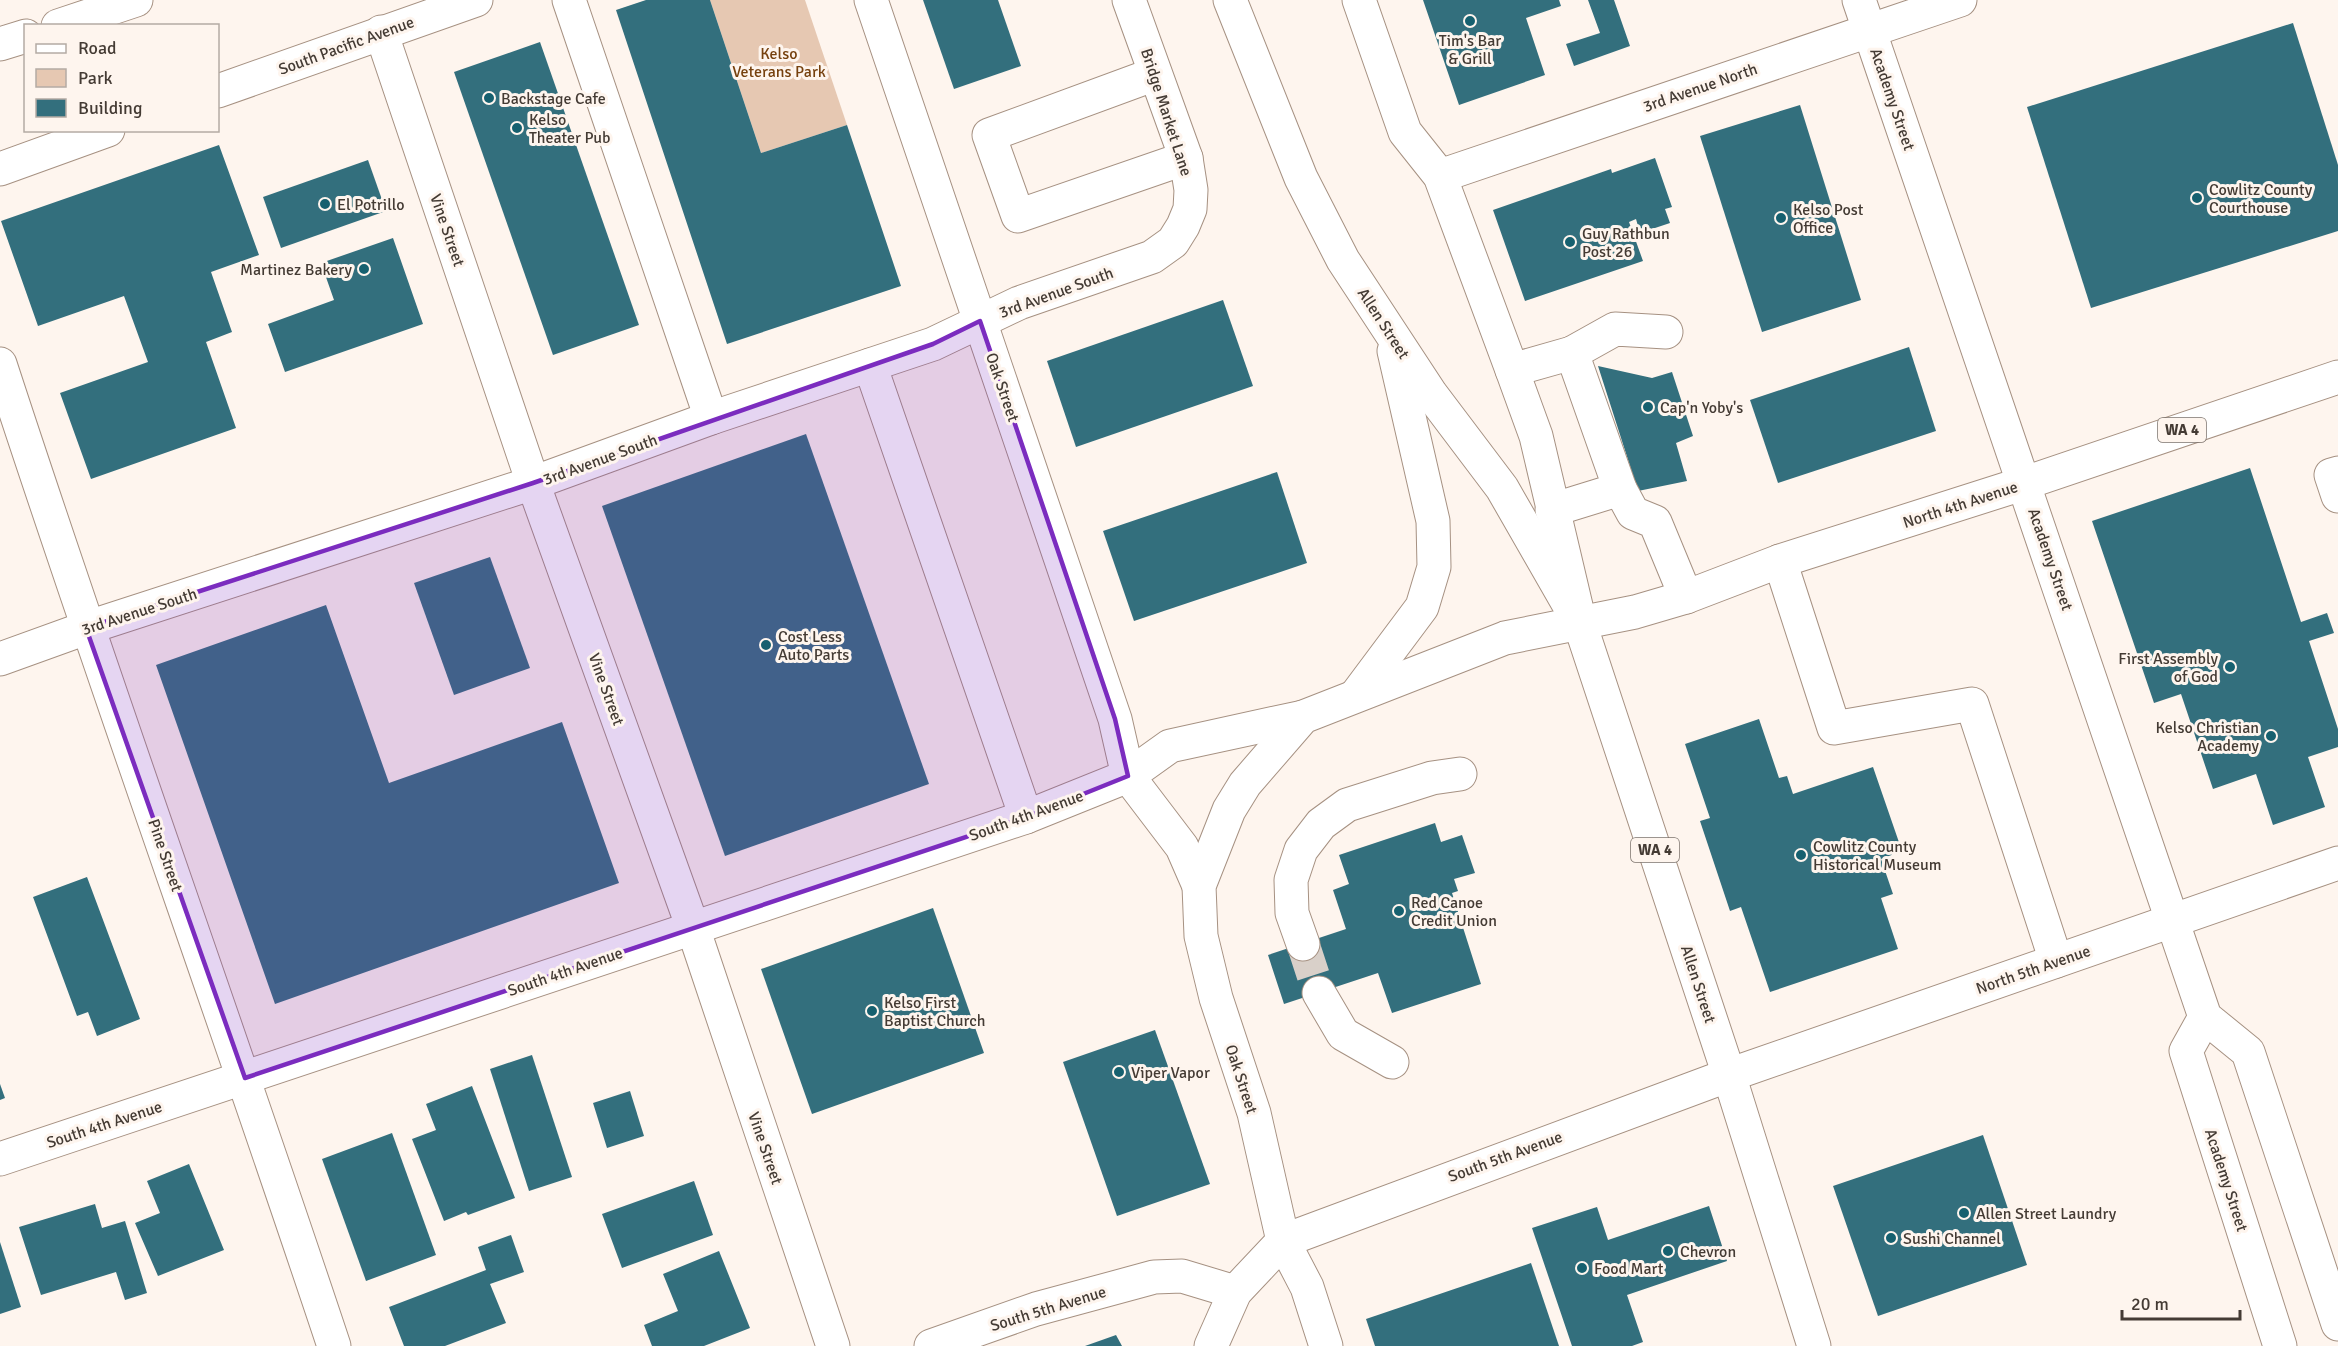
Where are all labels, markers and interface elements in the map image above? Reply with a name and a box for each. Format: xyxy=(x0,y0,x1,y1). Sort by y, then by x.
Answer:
street label: South Pacific Avenue xyxy=(276,12,417,80)
marker: Tim's Bar & Grill xyxy=(1463,14,1477,28)
legend xyxy=(24,24,219,132)
place label: Tim's Bar & Grill xyxy=(1439,31,1501,69)
text: Road xyxy=(78,37,117,59)
park label: Kelso Veterans Park xyxy=(732,44,826,82)
street label: Bridge Market Lane xyxy=(1136,46,1196,179)
street label: Academy Street xyxy=(1865,46,1919,154)
street label: 3rd Avenue North xyxy=(1640,59,1760,117)
text: Park xyxy=(78,67,113,89)
place label: Backstage Cafe xyxy=(501,89,606,109)
marker: Backstage Cafe xyxy=(482,91,496,105)
text: Building xyxy=(78,97,142,119)
place label: Kelso Theater Pub xyxy=(529,110,610,148)
marker: Kelso Theater Pub xyxy=(510,121,524,135)
place label: Cowlitz County Courthouse xyxy=(2209,180,2313,218)
street label: Vine Street xyxy=(425,191,469,270)
marker: Cowlitz County Courthouse xyxy=(2190,191,2204,205)
place label: El Potrillo xyxy=(337,195,405,215)
marker: El Potrillo xyxy=(318,197,332,211)
place label: Kelso Post Office xyxy=(1793,200,1864,238)
marker: Kelso Post Office xyxy=(1774,211,1788,225)
place label: Guy Rathbun Post 26 xyxy=(1582,224,1670,262)
marker: Guy Rathbun Post 26 xyxy=(1563,235,1577,249)
place label: Martinez Bakery xyxy=(240,260,353,280)
marker: Martinez Bakery xyxy=(357,262,371,276)
street label: 3rd Avenue South xyxy=(996,263,1116,323)
street label: Allen Street xyxy=(1353,284,1414,363)
street label: Oak Street xyxy=(981,350,1023,425)
place label: Cap'n Yoby's xyxy=(1660,398,1743,418)
marker: Cap'n Yoby's xyxy=(1641,400,1655,414)
road number: WA 4 xyxy=(2158,418,2206,442)
street label: 3rd Avenue South xyxy=(540,430,660,490)
street label: North 4th Avenue xyxy=(1900,477,2020,533)
street label: Academy Street xyxy=(2023,506,2077,614)
street label: 3rd Avenue South xyxy=(79,584,200,640)
place label: Cost Less Auto Parts xyxy=(778,627,849,665)
marker: Cost Less Auto Parts xyxy=(759,638,773,652)
place label: First Assembly of God xyxy=(2118,649,2219,687)
street label: Vine Street xyxy=(584,650,628,729)
marker: First Assembly of God xyxy=(2223,660,2237,674)
place label: Kelso Christian Academy xyxy=(2155,718,2260,756)
marker: Kelso Christian Academy xyxy=(2264,729,2278,743)
street label: South 4th Avenue xyxy=(966,786,1086,846)
street label: Pine Street xyxy=(143,816,187,895)
place label: Cowlitz County Historical Museum xyxy=(1813,837,1941,875)
road number: WA 4 xyxy=(1631,838,1679,862)
marker: Cowlitz County Historical Museum xyxy=(1794,848,1808,862)
place label: Red Canoe Credit Union xyxy=(1411,893,1497,931)
marker: Red Canoe Credit Union xyxy=(1392,904,1406,918)
street label: North 5th Avenue xyxy=(1973,941,2093,999)
street label: South 4th Avenue xyxy=(505,943,625,1001)
street label: Allen Street xyxy=(1676,943,1720,1026)
place label: Kelso First Baptist Church xyxy=(884,993,985,1031)
marker: Kelso First Baptist Church xyxy=(865,1004,879,1018)
street label: Oak Street xyxy=(1220,1042,1262,1117)
place label: Viper Vapor xyxy=(1131,1063,1210,1083)
marker: Viper Vapor xyxy=(1112,1065,1126,1079)
street label: South 4th Avenue xyxy=(44,1097,165,1153)
street label: Vine Street xyxy=(743,1109,787,1188)
street label: Academy Street xyxy=(2200,1126,2252,1235)
street label: South 5th Avenue xyxy=(1445,1127,1565,1187)
place label: Allen Street Laundry xyxy=(1976,1204,2117,1224)
marker: Allen Street Laundry xyxy=(1957,1206,1971,1220)
place label: Sushi Channel xyxy=(1903,1229,2001,1249)
marker: Sushi Channel xyxy=(1884,1231,1898,1245)
place label: Chevron xyxy=(1680,1242,1736,1262)
marker: Chevron xyxy=(1661,1244,1675,1258)
place label: Food Mart xyxy=(1594,1259,1664,1279)
marker: Food Mart xyxy=(1575,1261,1589,1275)
street label: South 5th Avenue xyxy=(988,1282,1109,1336)
scale bar xyxy=(2122,1283,2240,1321)
text: 20 m xyxy=(2131,1293,2169,1315)

